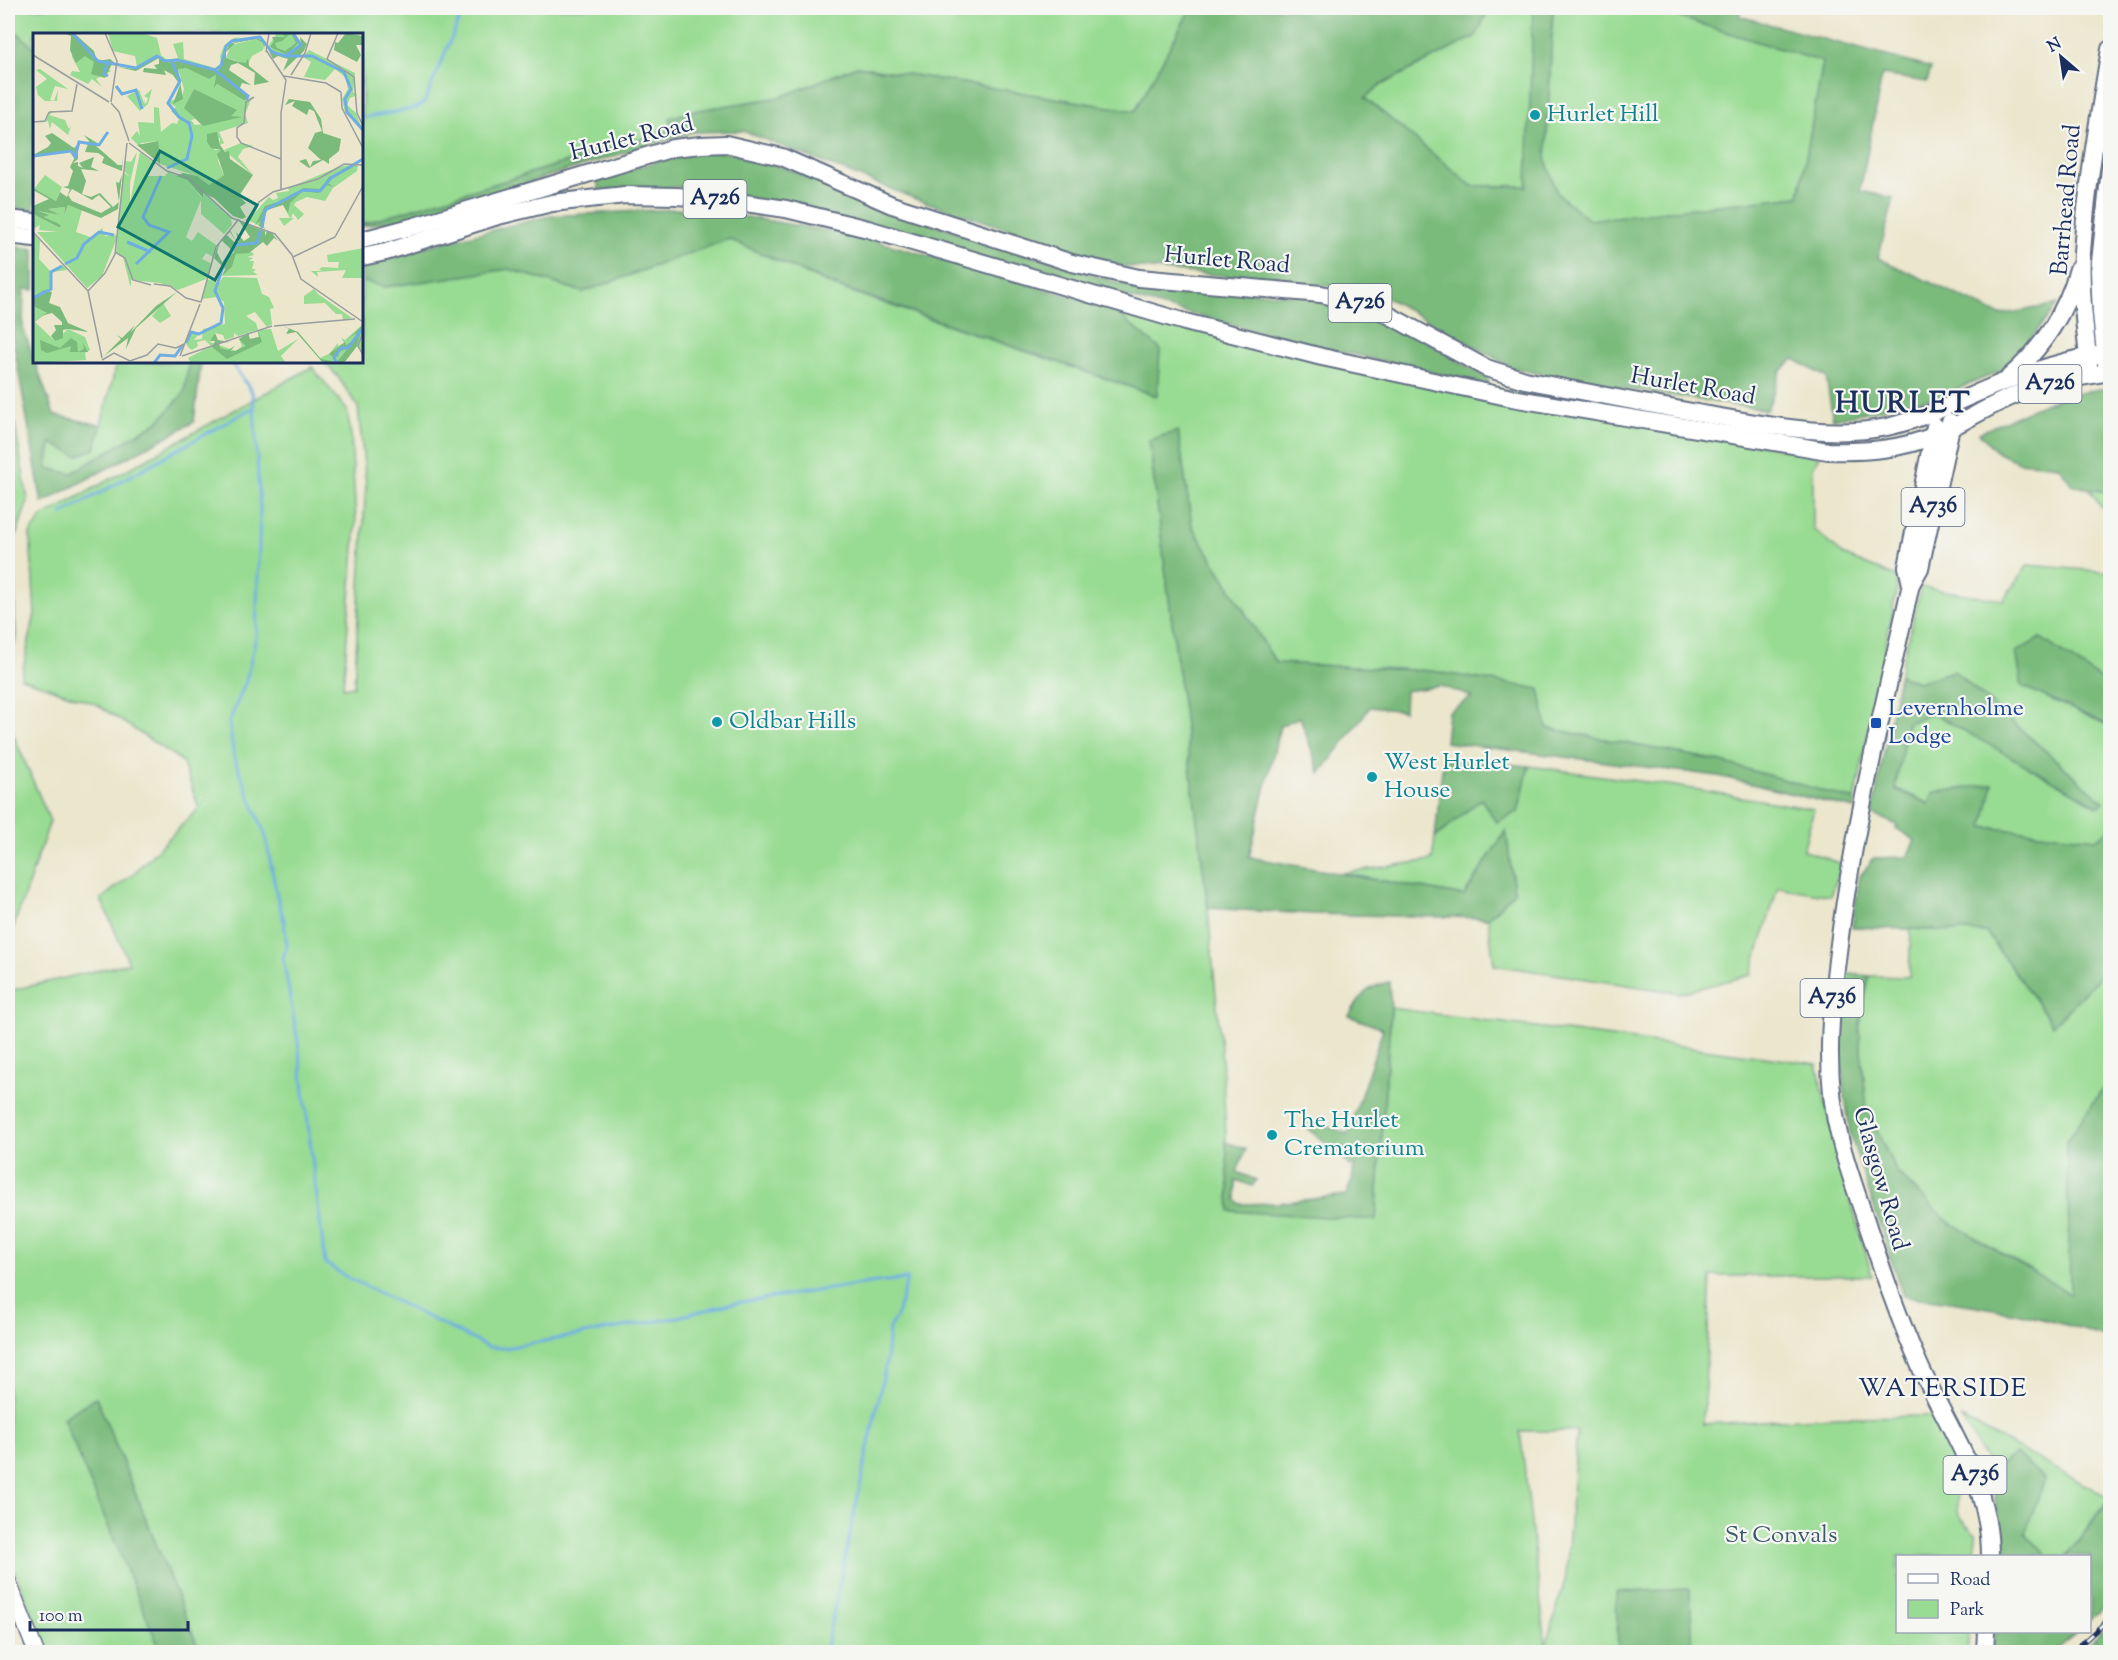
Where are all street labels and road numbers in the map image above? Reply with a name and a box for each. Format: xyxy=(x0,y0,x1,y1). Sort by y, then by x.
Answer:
street label: Hurlet Road xyxy=(567,107,698,171)
street label: Barrhead Road xyxy=(2043,122,2091,277)
road number: A726 xyxy=(684,180,746,218)
street label: Hurlet Road xyxy=(1163,239,1292,283)
road number: A726 xyxy=(1328,284,1392,322)
street label: Hurlet Road xyxy=(1628,359,1759,415)
road number: A726 xyxy=(2018,365,2082,403)
road number: A736 xyxy=(1902,488,1964,526)
road number: A736 xyxy=(1800,979,1864,1017)
street label: Glasgow Road xyxy=(1843,1103,1917,1255)
road number: A736 xyxy=(1944,1456,2006,1494)

